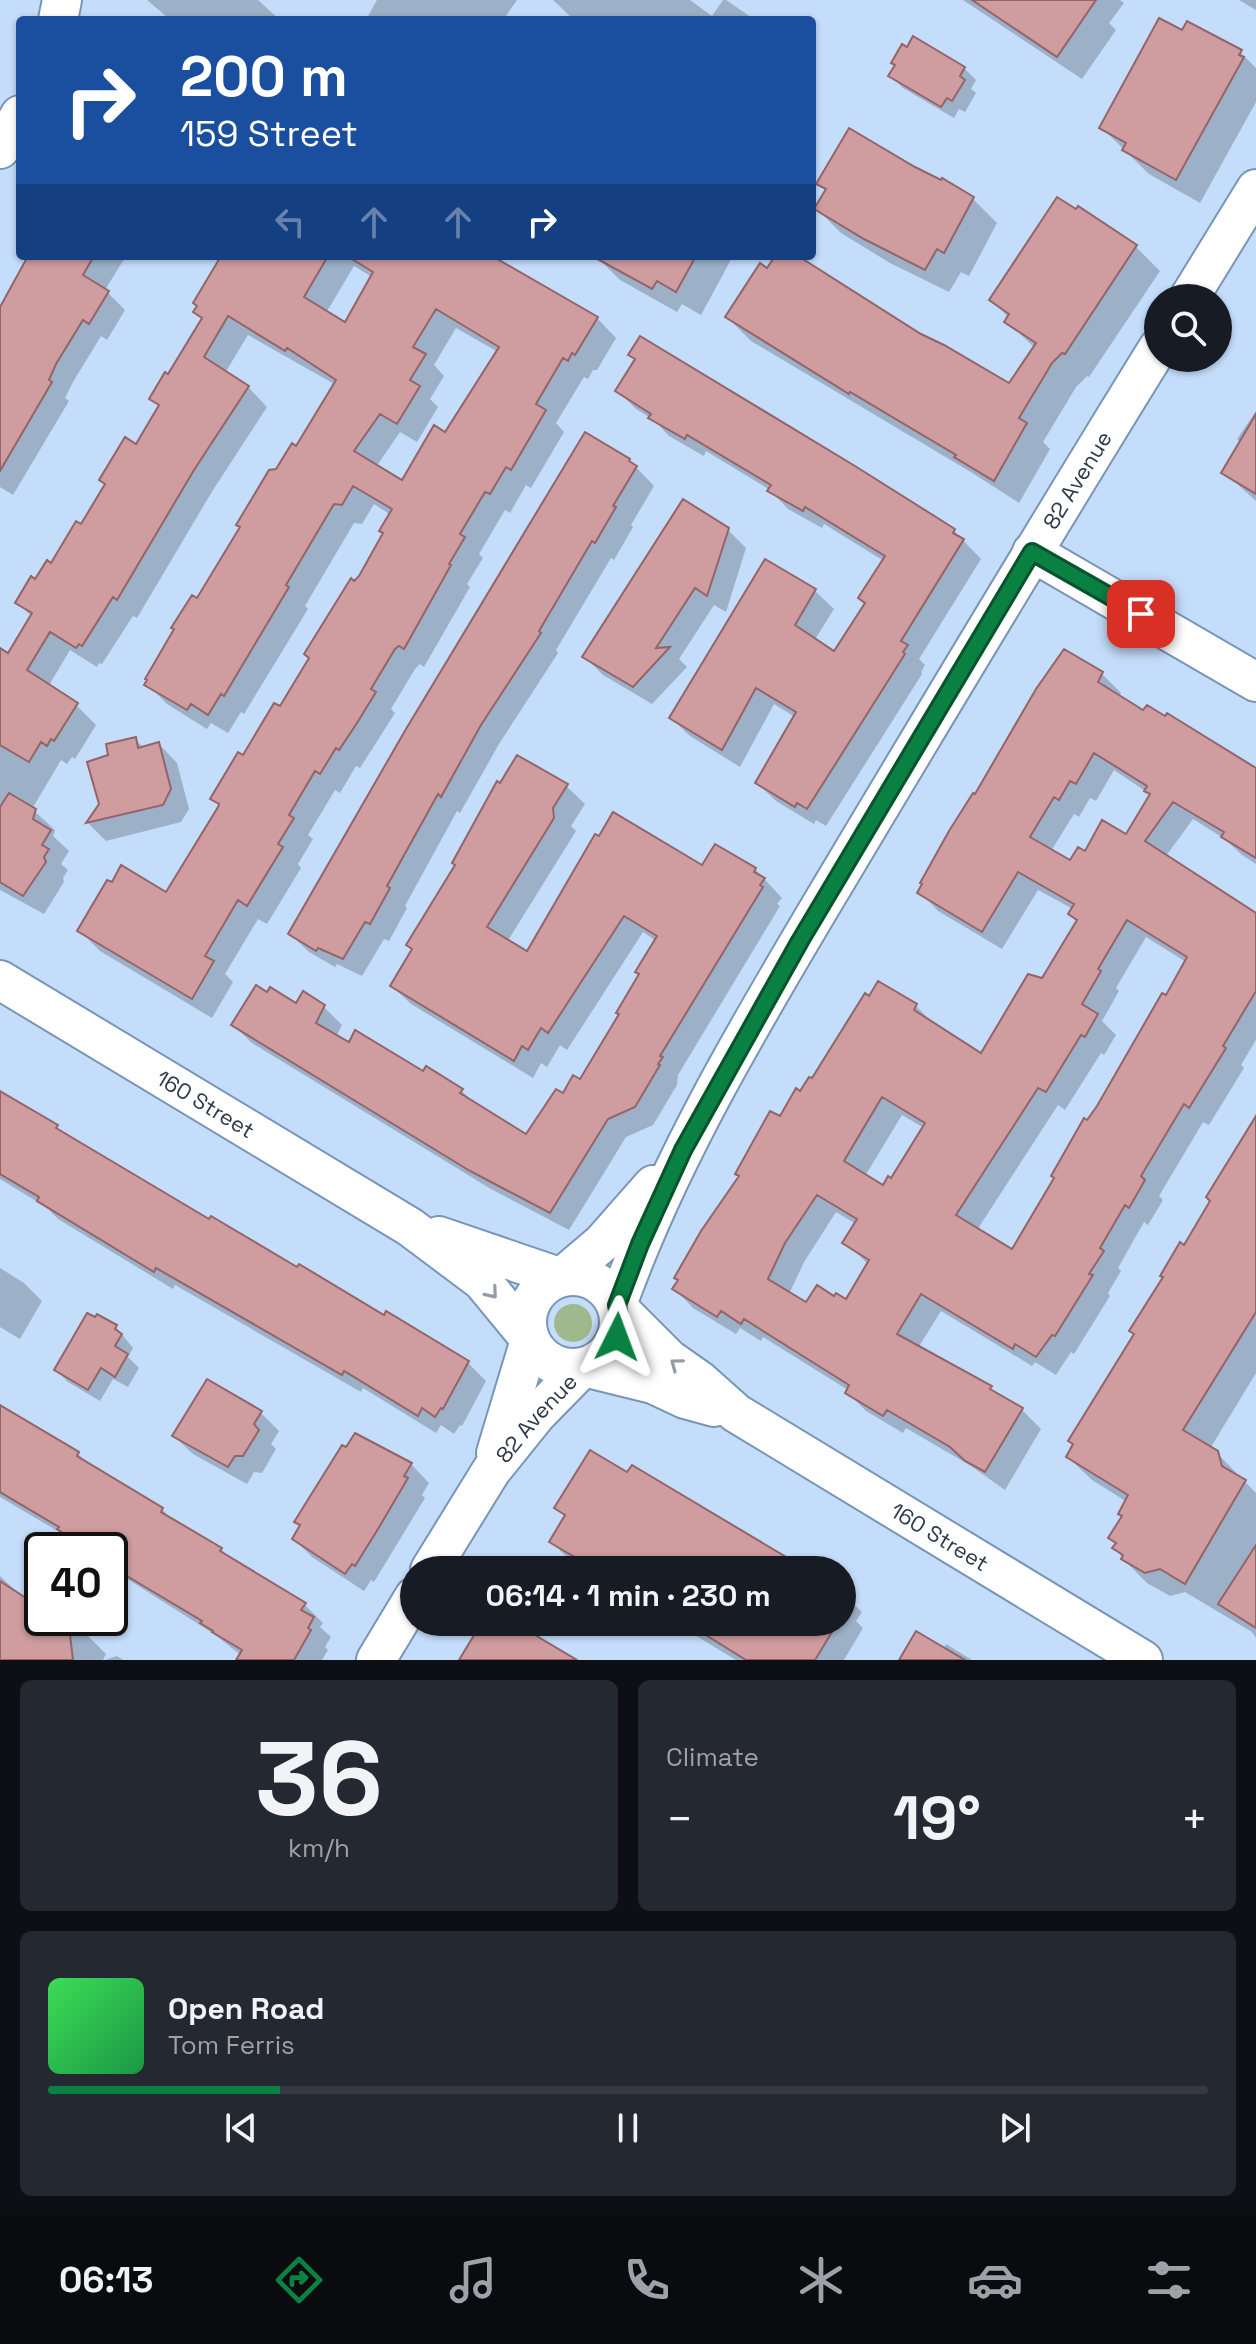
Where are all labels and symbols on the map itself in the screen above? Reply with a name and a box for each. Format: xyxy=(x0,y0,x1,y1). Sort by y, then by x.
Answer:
street label: 82 Avenue xyxy=(1036,426,1118,534)
pin xyxy=(1107,580,1175,648)
street label: 160 Street xyxy=(151,1064,260,1144)
one-way arrow xyxy=(482,1284,497,1299)
position arrow xyxy=(575,1295,659,1379)
one-way arrow xyxy=(670,1359,685,1373)
street label: 82 Avenue xyxy=(489,1367,583,1468)
street label: 160 Street xyxy=(886,1496,994,1577)
speed limit sign: 40 xyxy=(24,1532,128,1636)

